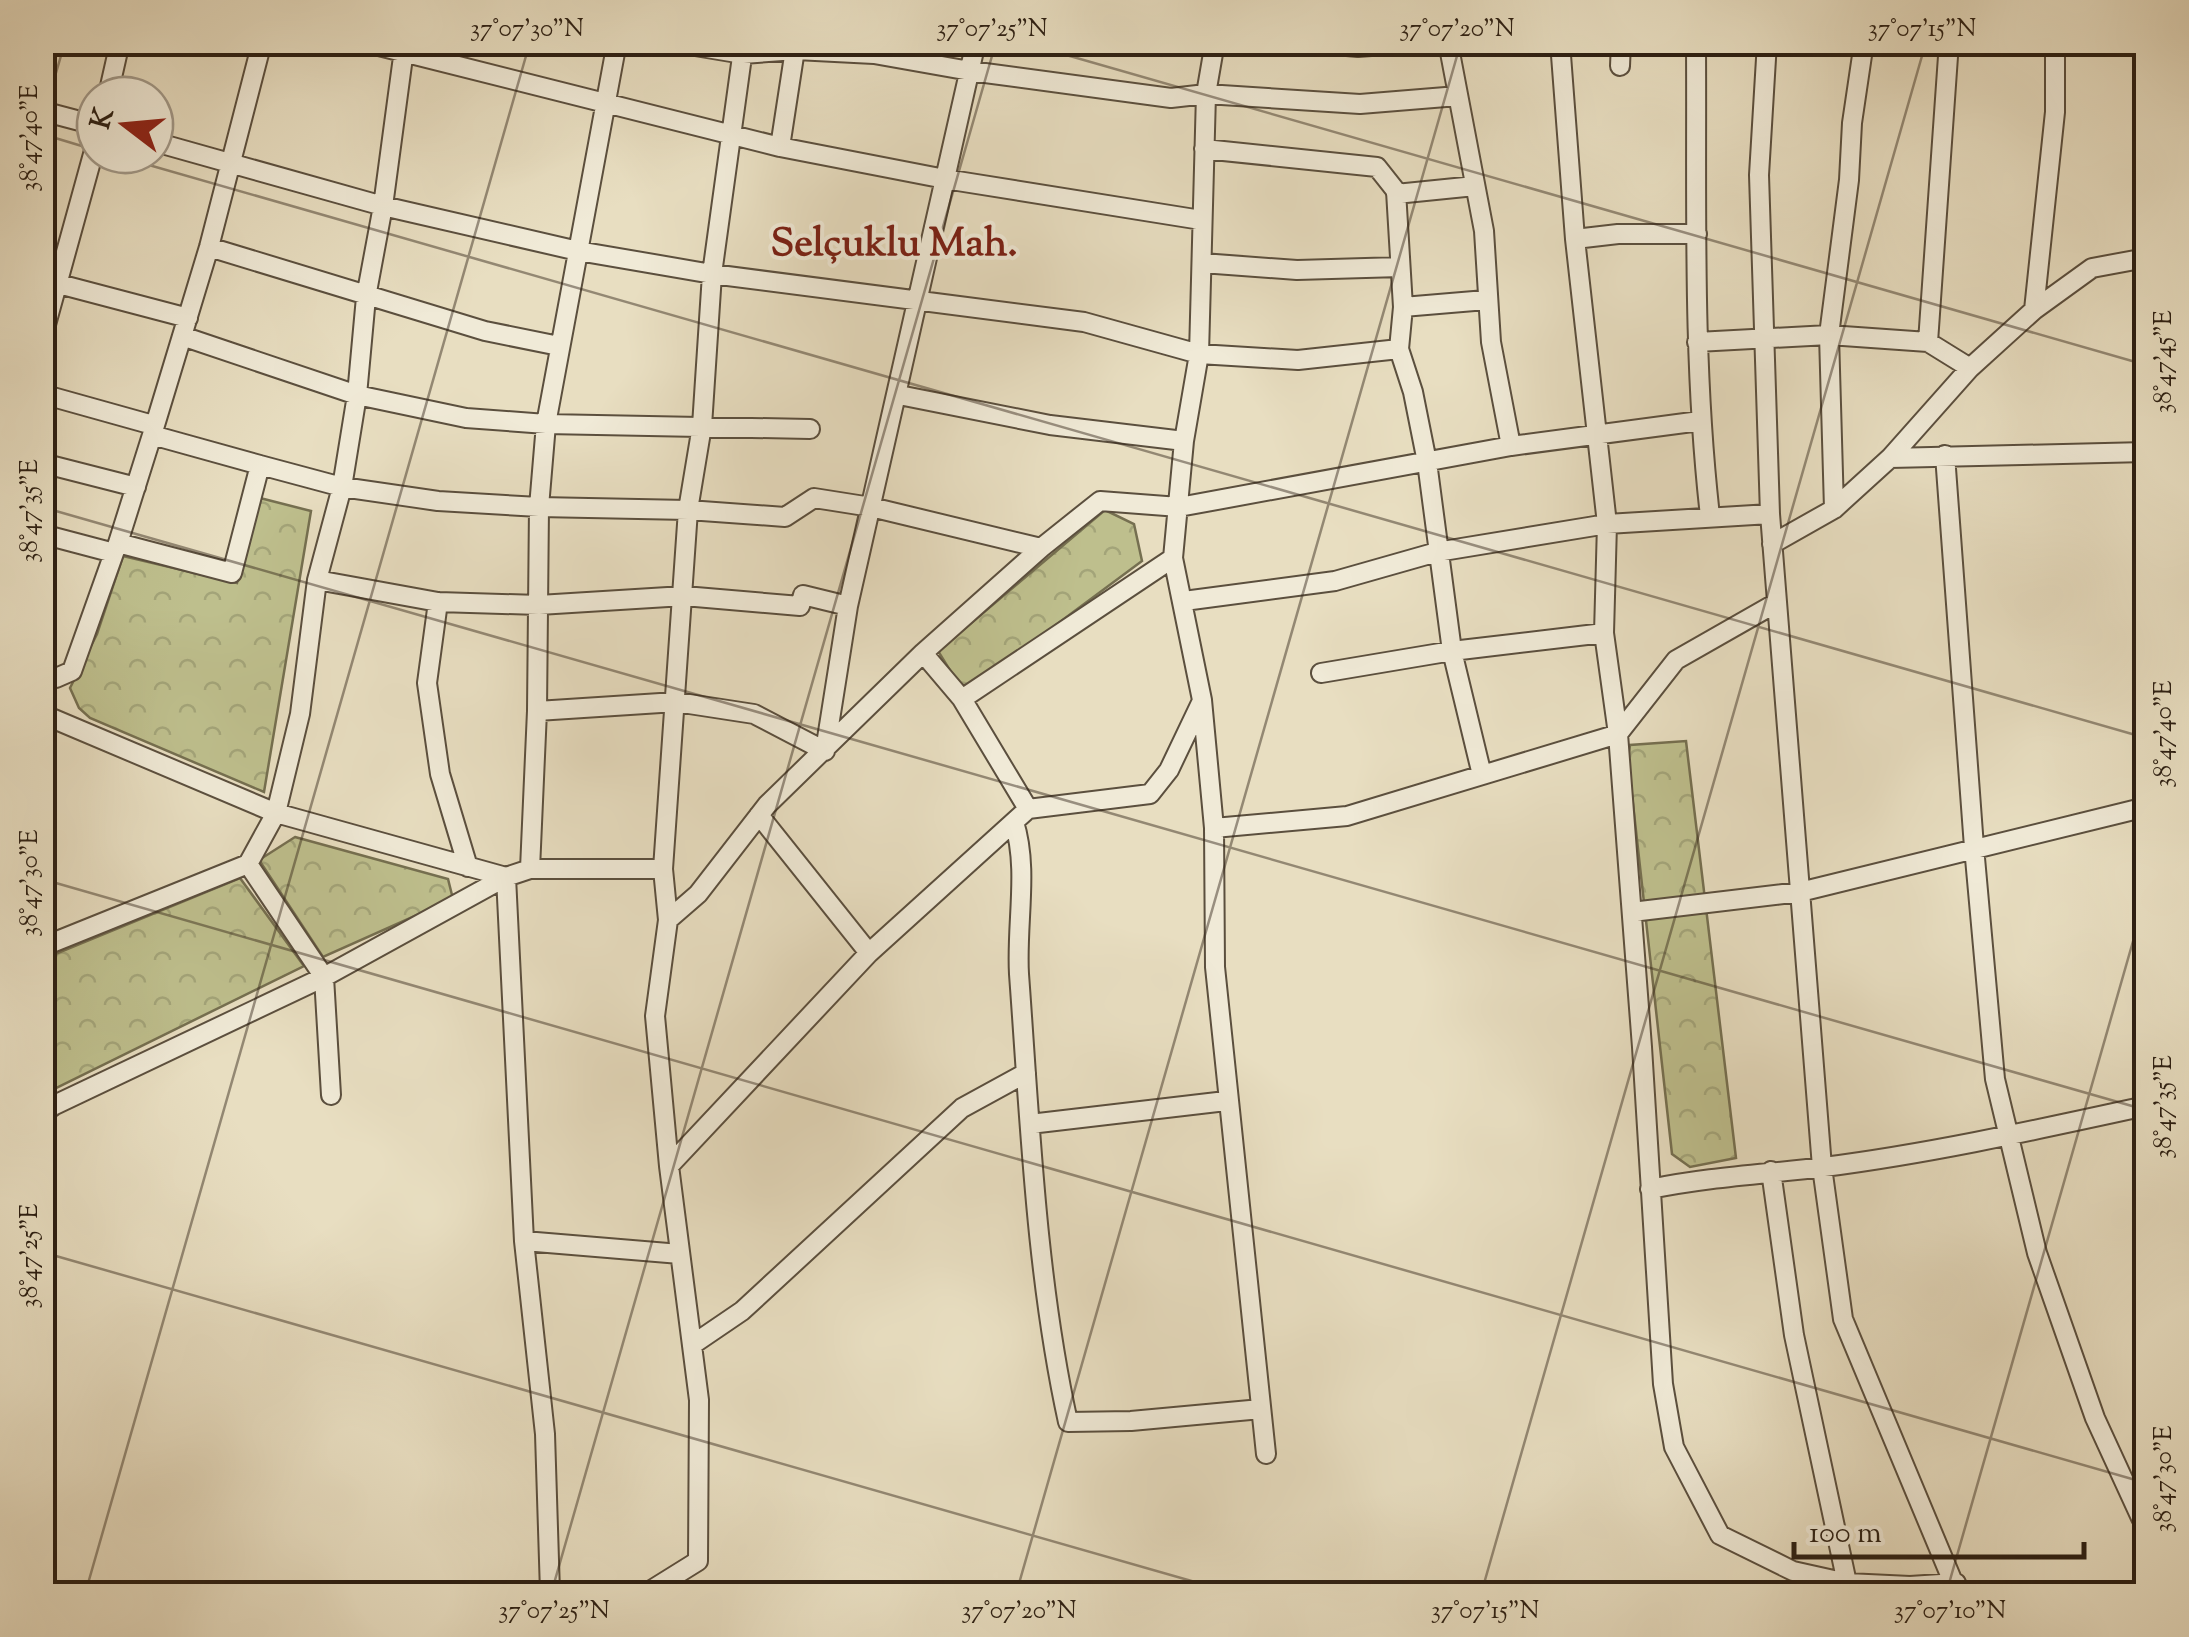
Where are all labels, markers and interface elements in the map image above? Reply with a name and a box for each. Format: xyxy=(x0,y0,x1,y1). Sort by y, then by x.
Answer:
text: 37°07'30"N xyxy=(470,12,584,48)
text: 37°07'25"N xyxy=(936,12,1048,48)
text: 37°07'20"N xyxy=(1399,12,1515,48)
text: 37°07'15"N xyxy=(1868,12,1976,48)
north arrow xyxy=(75,75,175,175)
text: 38°47'40"E xyxy=(13,84,49,192)
text: K xyxy=(82,103,126,134)
district label: Selçuklu Mah. xyxy=(770,217,1018,274)
text: 38°47'45"E xyxy=(2147,310,2183,414)
text: 38°47'35"E xyxy=(13,459,49,563)
text: 38°47'40"E xyxy=(2147,680,2183,788)
text: 38°47'30"E xyxy=(13,829,49,937)
text: 38°47'35"E xyxy=(2147,1055,2183,1159)
text: 38°47'25"E xyxy=(13,1204,49,1308)
text: 38°47'30"E xyxy=(2147,1425,2183,1533)
scale bar xyxy=(1794,1497,2084,1559)
text: 100 m xyxy=(1809,1513,1882,1556)
text: 37°07'25"N xyxy=(498,1594,610,1630)
text: 37°07'20"N xyxy=(961,1594,1077,1630)
text: 37°07'15"N xyxy=(1431,1594,1539,1630)
text: 37°07'10"N xyxy=(1894,1594,2006,1630)

